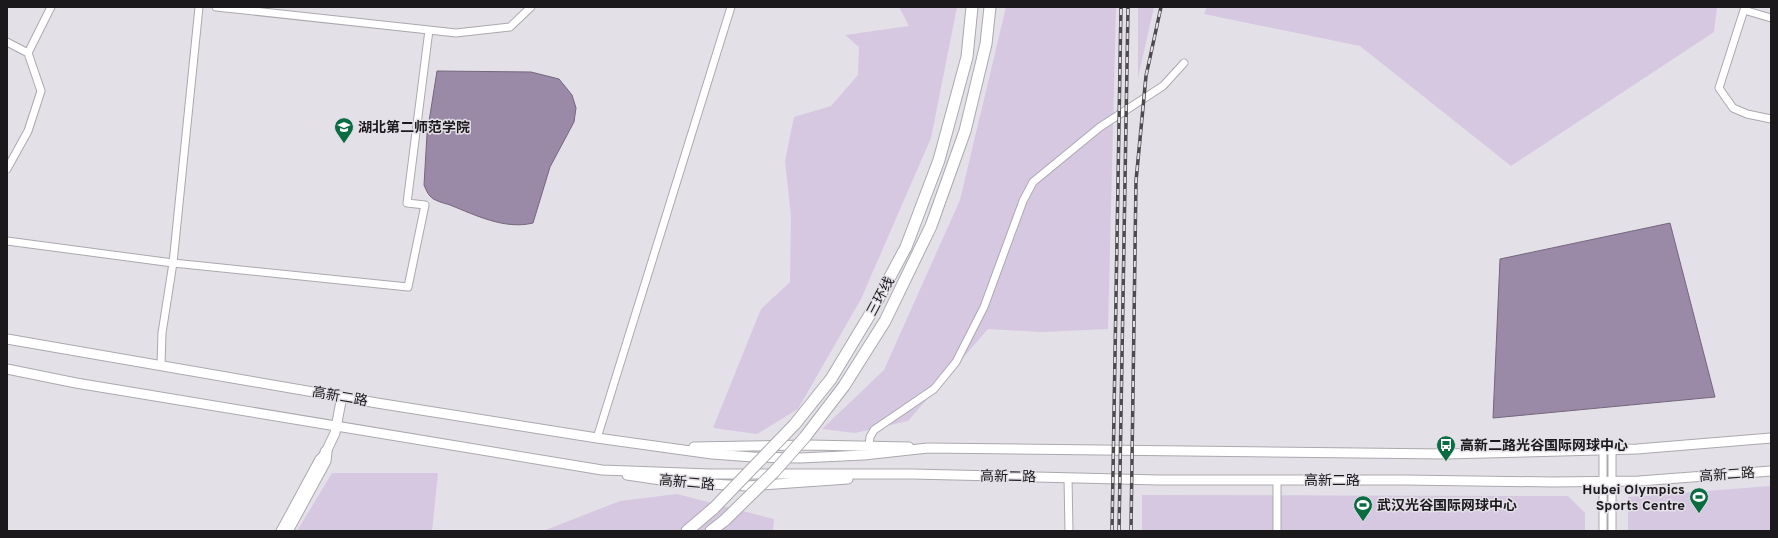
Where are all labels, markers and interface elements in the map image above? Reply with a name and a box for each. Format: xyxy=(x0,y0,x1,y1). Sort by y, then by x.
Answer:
school or university icon: 湖北第二师范学院 xyxy=(333,116,355,144)
place label: 湖北第二师范学院 xyxy=(358,119,470,137)
street label: 三环线 xyxy=(864,274,899,319)
street label: 高新二路 xyxy=(311,384,369,411)
bus stop icon: 高新二路光谷国际网球中心 xyxy=(1435,434,1457,462)
place label: 高新二路光谷国际网球中心 xyxy=(1460,438,1628,455)
street label: 高新二路 xyxy=(1699,465,1756,486)
street label: 高新二路 xyxy=(980,469,1036,486)
street label: 高新二路 xyxy=(658,473,716,494)
street label: 高新二路 xyxy=(1304,473,1360,490)
place label: Hubei Olympics Sports Centre xyxy=(1582,482,1685,515)
sports icon: Hubei Olympics Sports Centre xyxy=(1688,486,1710,514)
sports icon: 武汉光谷国际网球中心 xyxy=(1352,494,1374,522)
place label: 武汉光谷国际网球中心 xyxy=(1377,498,1517,515)

